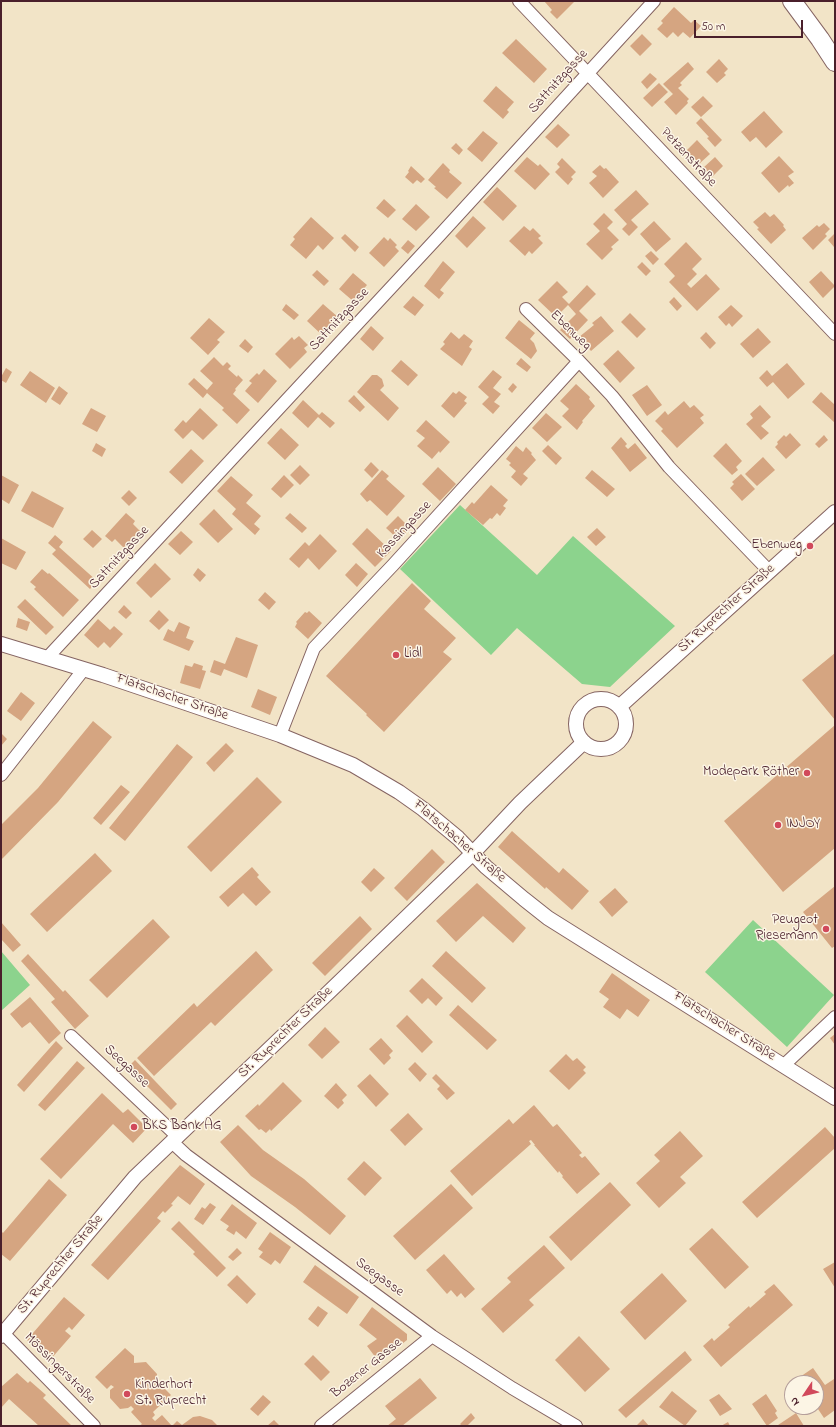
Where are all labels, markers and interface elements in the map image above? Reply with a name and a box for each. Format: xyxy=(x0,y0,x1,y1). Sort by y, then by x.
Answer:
scale bar xyxy=(696,12,805,38)
text: 50 m xyxy=(701,18,725,36)
street label: Sattnitzgasse xyxy=(526,47,592,117)
street label: Petzenstraße xyxy=(656,125,720,191)
street label: Sattnitzgasse xyxy=(306,285,374,355)
street label: Ebenweg xyxy=(546,307,594,355)
street label: Kassingasse xyxy=(374,498,436,562)
street label: Sattnitzgasse xyxy=(86,523,154,593)
place label: Ebenweg xyxy=(751,538,802,554)
marker: Ebenweg xyxy=(805,541,815,551)
street label: St. Ruprechter Straße xyxy=(675,561,779,657)
place label: Lidl xyxy=(404,647,422,663)
marker: Lidl xyxy=(391,650,401,660)
street label: Flatschacher Straße xyxy=(114,671,230,725)
place label: Modepark Röther xyxy=(703,765,799,781)
marker: Modepark Röther xyxy=(802,768,812,778)
street label: Flatschacher Straße xyxy=(409,797,509,887)
place label: INJOY xyxy=(786,817,820,833)
marker: INJOY xyxy=(773,820,783,830)
place label: Peugeot Riesemann xyxy=(756,913,818,946)
marker: Peugeot Riesemann xyxy=(821,924,831,934)
street label: St. Ruprechter Straße xyxy=(235,984,337,1082)
street label: Flatschacher Straße xyxy=(670,989,778,1065)
street label: Seegasse xyxy=(100,1042,152,1092)
place label: BKS Bank AG xyxy=(142,1119,222,1135)
marker: BKS Bank AG xyxy=(129,1122,139,1132)
street label: St. Ruprechter Straße xyxy=(14,1212,108,1318)
street label: Seegasse xyxy=(351,1255,407,1301)
street label: Mössingerstraße xyxy=(20,1330,98,1408)
street label: Bozener Gasse xyxy=(328,1335,406,1403)
north arrow xyxy=(784,1375,824,1415)
place label: Kinderhort St. Ruprecht xyxy=(135,1378,207,1410)
marker: Kinderhort St. Ruprecht xyxy=(122,1389,132,1399)
text: N xyxy=(786,1394,804,1409)

